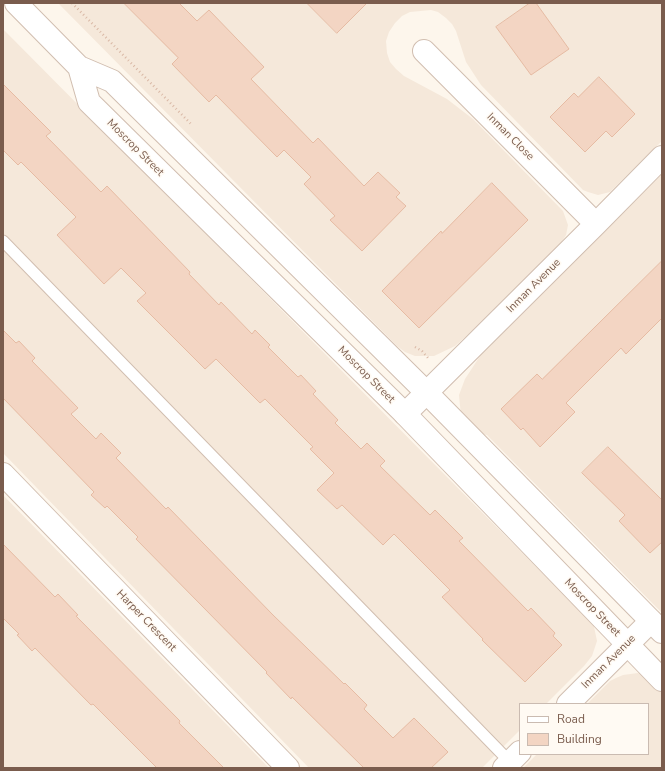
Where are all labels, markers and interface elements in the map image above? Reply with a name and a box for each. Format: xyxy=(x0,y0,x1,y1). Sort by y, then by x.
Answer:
street label: Inman Close xyxy=(484,111,536,163)
street label: Moscrop Street xyxy=(104,117,166,179)
street label: Inman Avenue xyxy=(504,256,564,316)
street label: Moscrop Street xyxy=(335,344,397,406)
street label: Moscrop Street xyxy=(561,576,623,640)
street label: Harper Crescent xyxy=(113,587,179,655)
street label: Inman Avenue xyxy=(579,632,639,692)
legend xyxy=(519,703,649,755)
text: Road xyxy=(557,711,585,727)
text: Building xyxy=(557,731,602,747)

